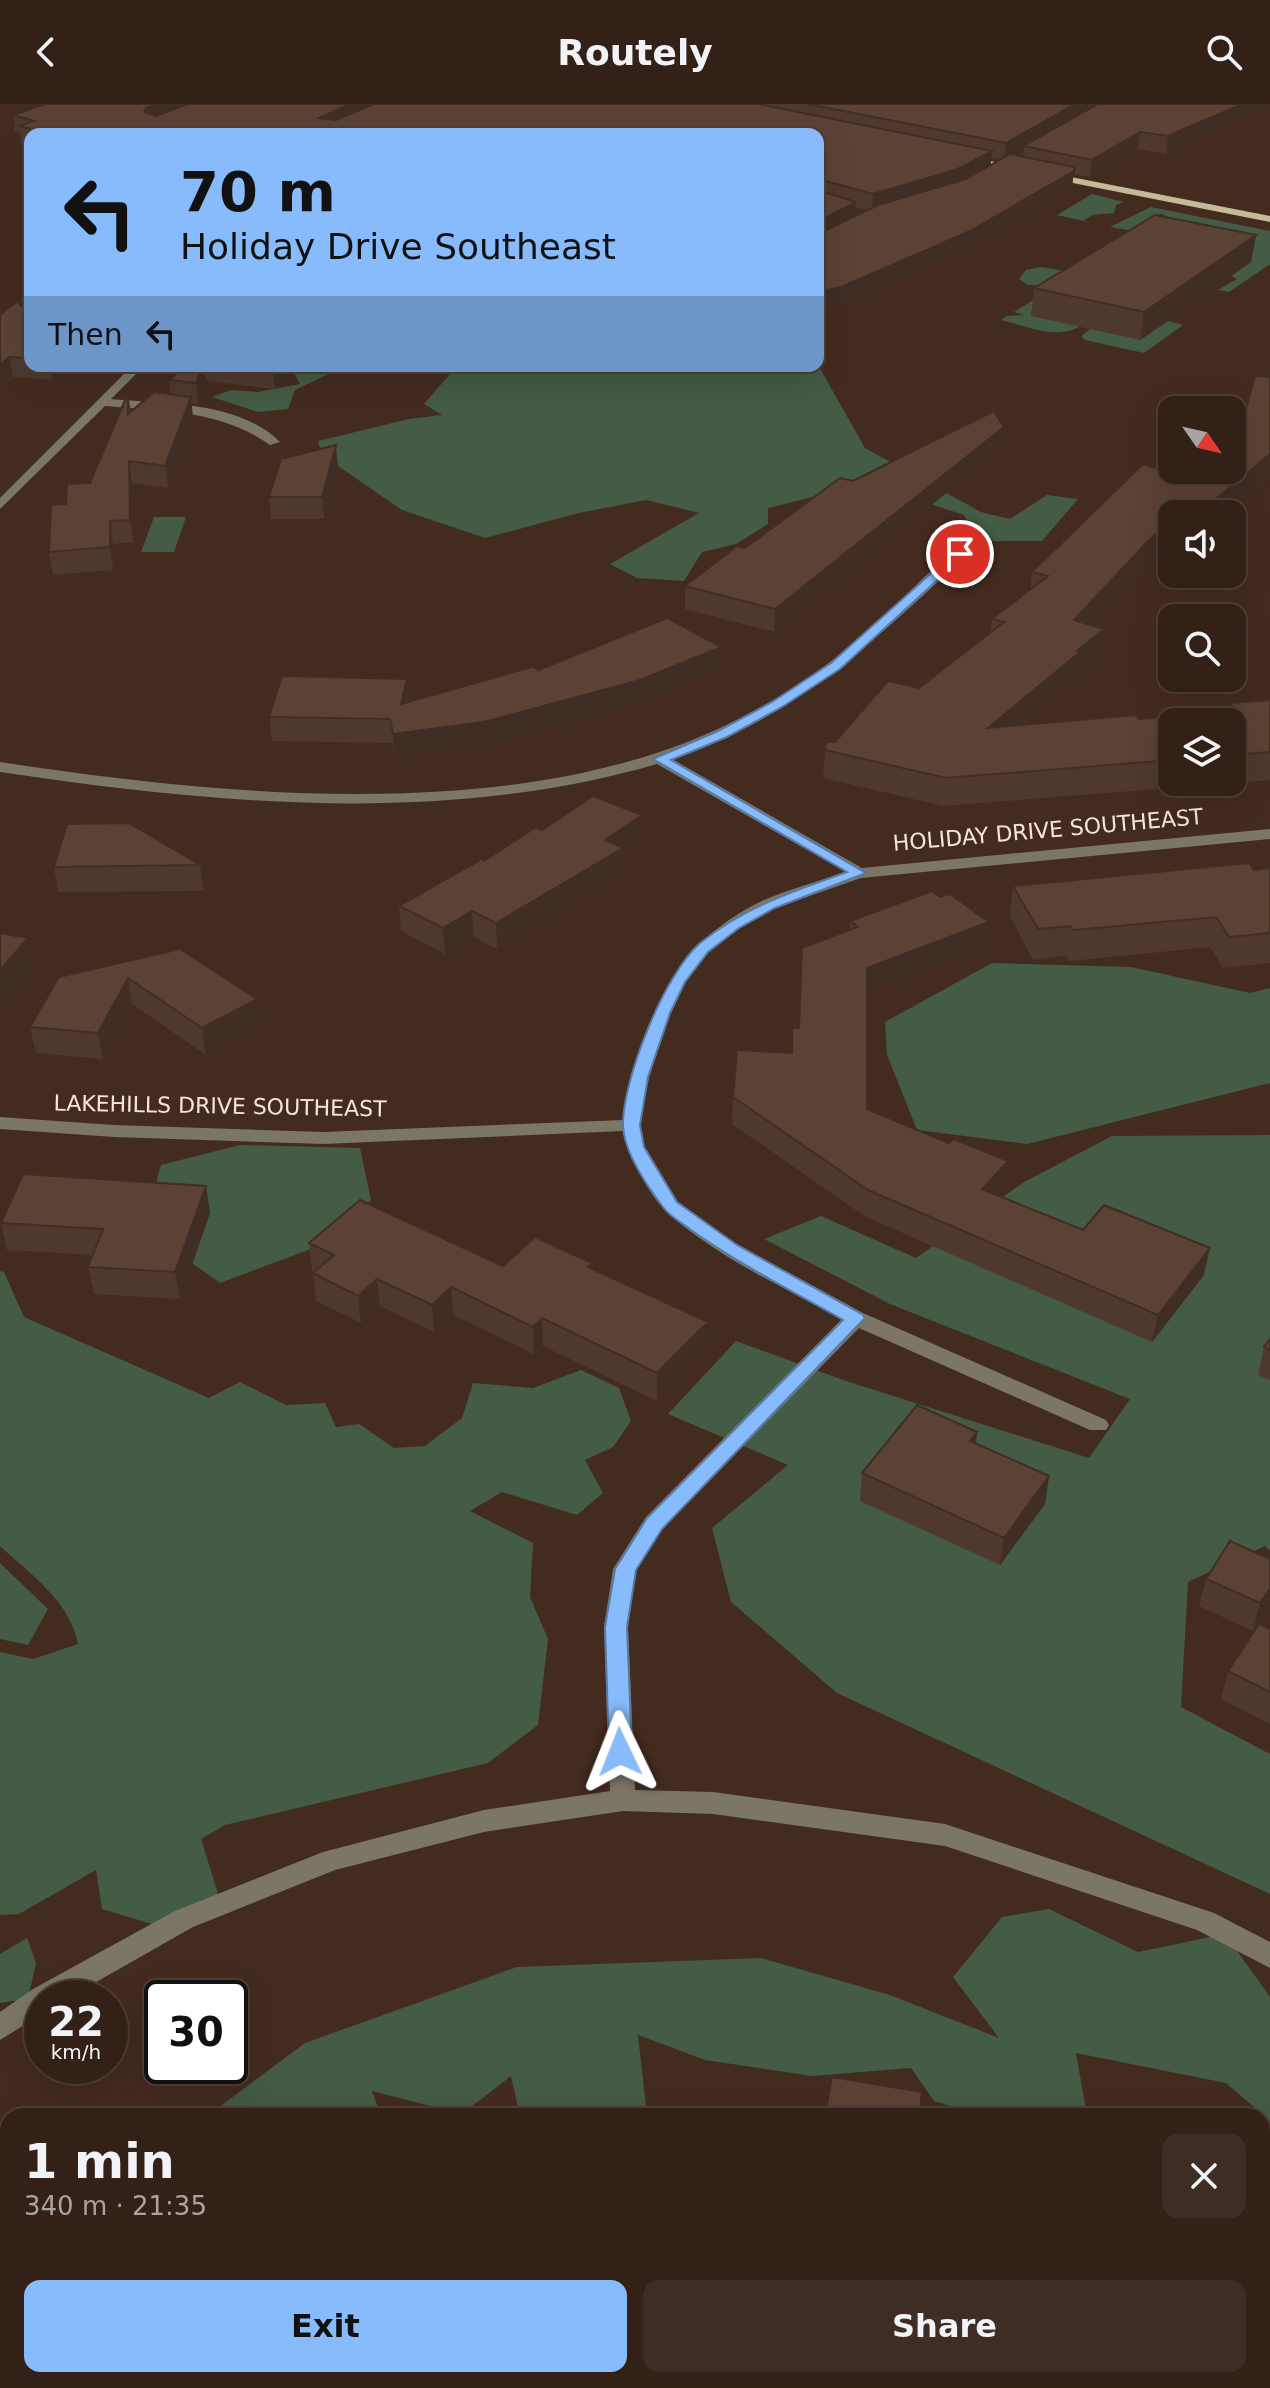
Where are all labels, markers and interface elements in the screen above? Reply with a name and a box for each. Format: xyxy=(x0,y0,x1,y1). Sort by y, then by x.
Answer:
icon: back xyxy=(24,30,68,74)
icon: search xyxy=(1202,30,1246,74)
text: Routely xyxy=(557,32,713,73)
text: 70 m xyxy=(180,159,336,224)
icon: left xyxy=(48,160,152,264)
text: Holiday Drive Southeast xyxy=(180,226,616,267)
icon: left xyxy=(139,312,183,356)
text: Then xyxy=(48,317,123,352)
north arrow xyxy=(1158,396,1246,484)
map controls xyxy=(1158,396,1246,796)
button: sound xyxy=(1158,500,1246,588)
pin xyxy=(926,520,994,588)
icon: arrive xyxy=(938,532,982,576)
button: search xyxy=(1158,604,1246,692)
button: layers xyxy=(1158,708,1246,796)
street label: HOLIDAY DRIVE SOUTHEAST xyxy=(892,804,1205,856)
street label: LAKEHILLS DRIVE SOUTHEAST xyxy=(53,1091,387,1121)
position arrow xyxy=(578,1710,662,1794)
speed limit sign: 30 xyxy=(144,1980,248,2084)
text: 22 xyxy=(48,1999,104,2045)
text: km/h xyxy=(51,2040,101,2064)
text: 1 min xyxy=(24,2133,175,2189)
button: close xyxy=(1162,2134,1246,2218)
text: 340 m · 21:35 xyxy=(24,2191,207,2221)
button: Exit xyxy=(24,2280,627,2372)
button: Share xyxy=(643,2280,1246,2372)

